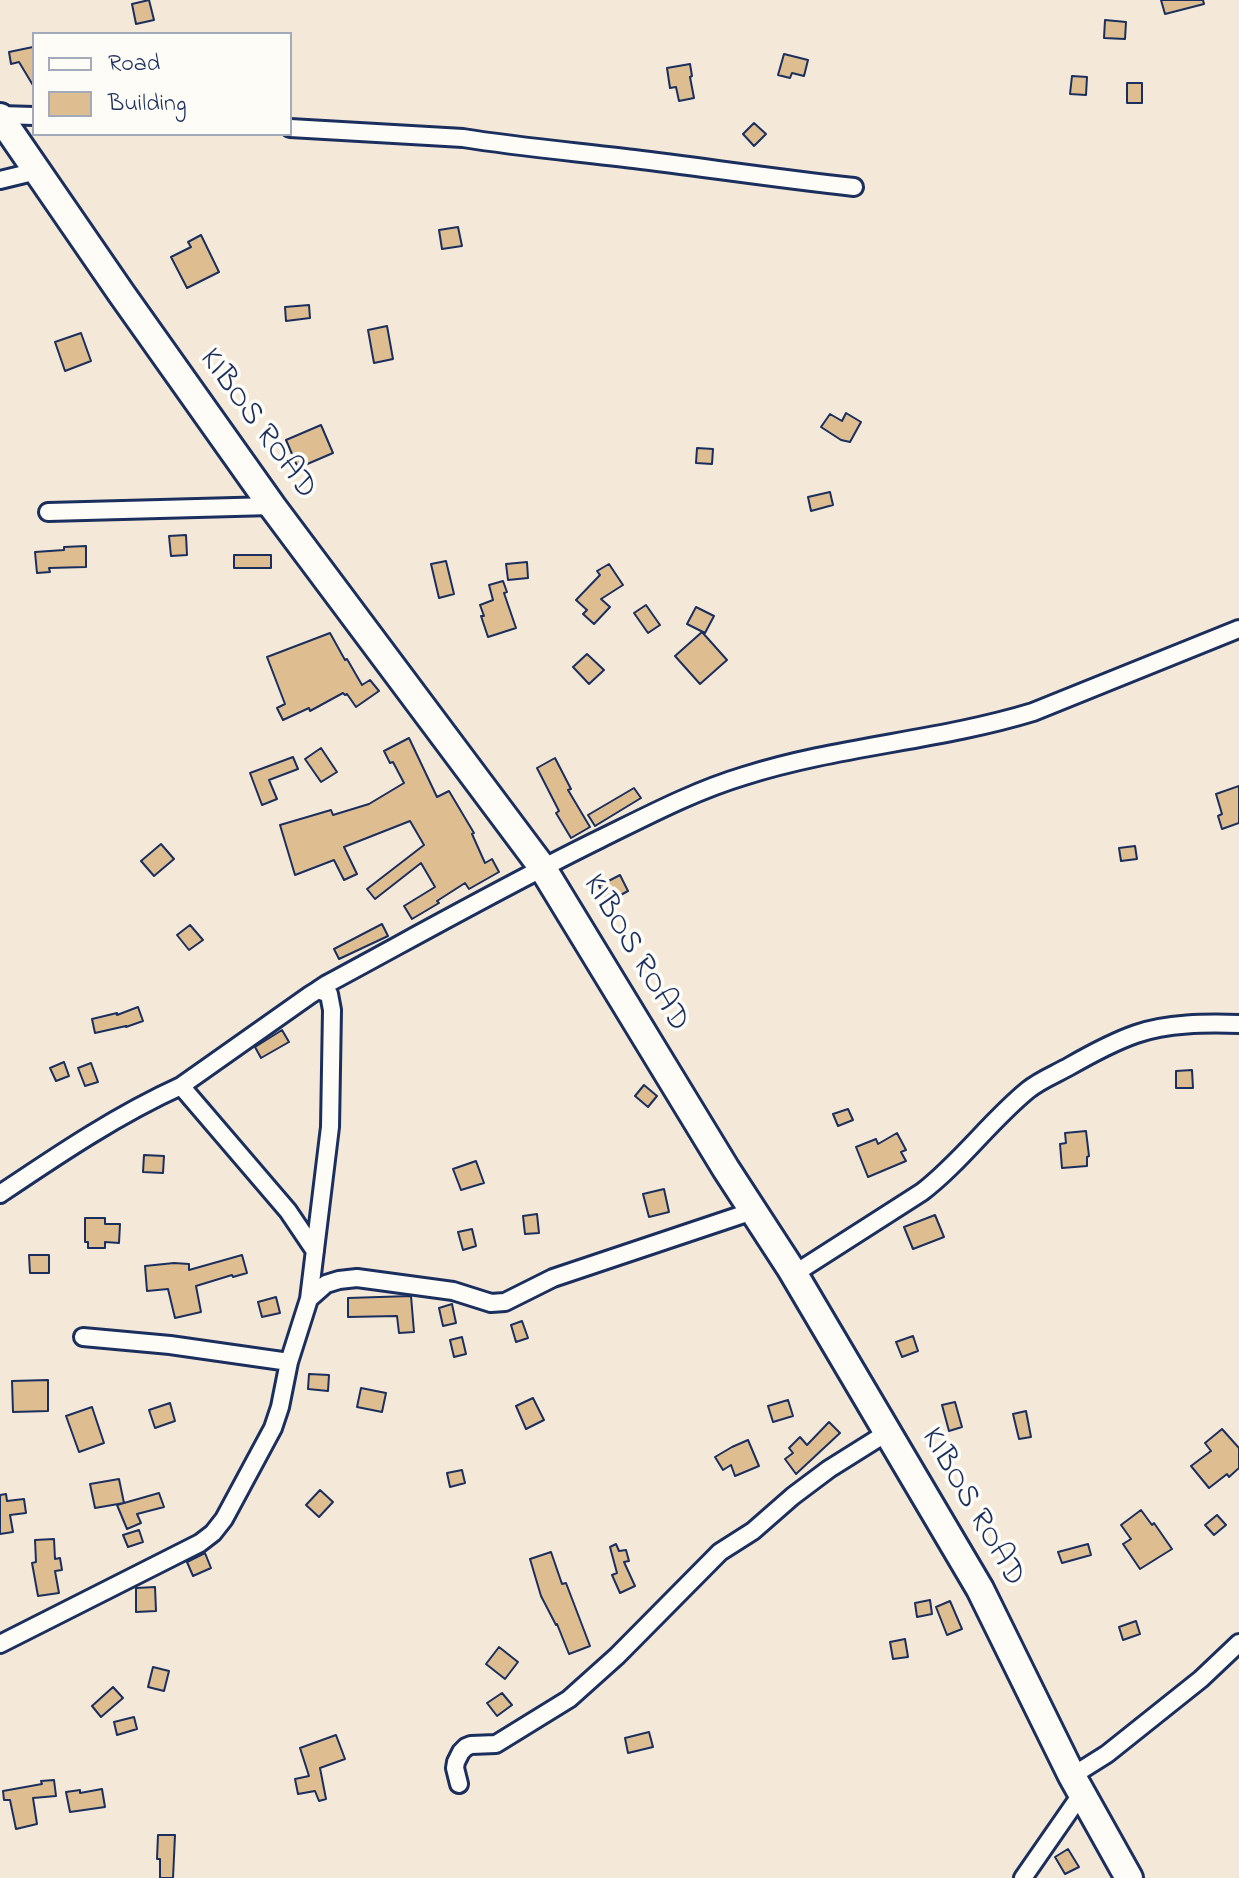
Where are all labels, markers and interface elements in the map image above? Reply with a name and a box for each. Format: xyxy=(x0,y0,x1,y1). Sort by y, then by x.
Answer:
legend xyxy=(32,32,292,136)
text: Road xyxy=(108,47,160,82)
text: Building xyxy=(108,87,187,122)
street label: KIBOS ROAD xyxy=(189,342,323,508)
street label: KIBOS ROAD xyxy=(572,869,696,1039)
street label: KIBOS ROAD xyxy=(910,1422,1032,1594)

